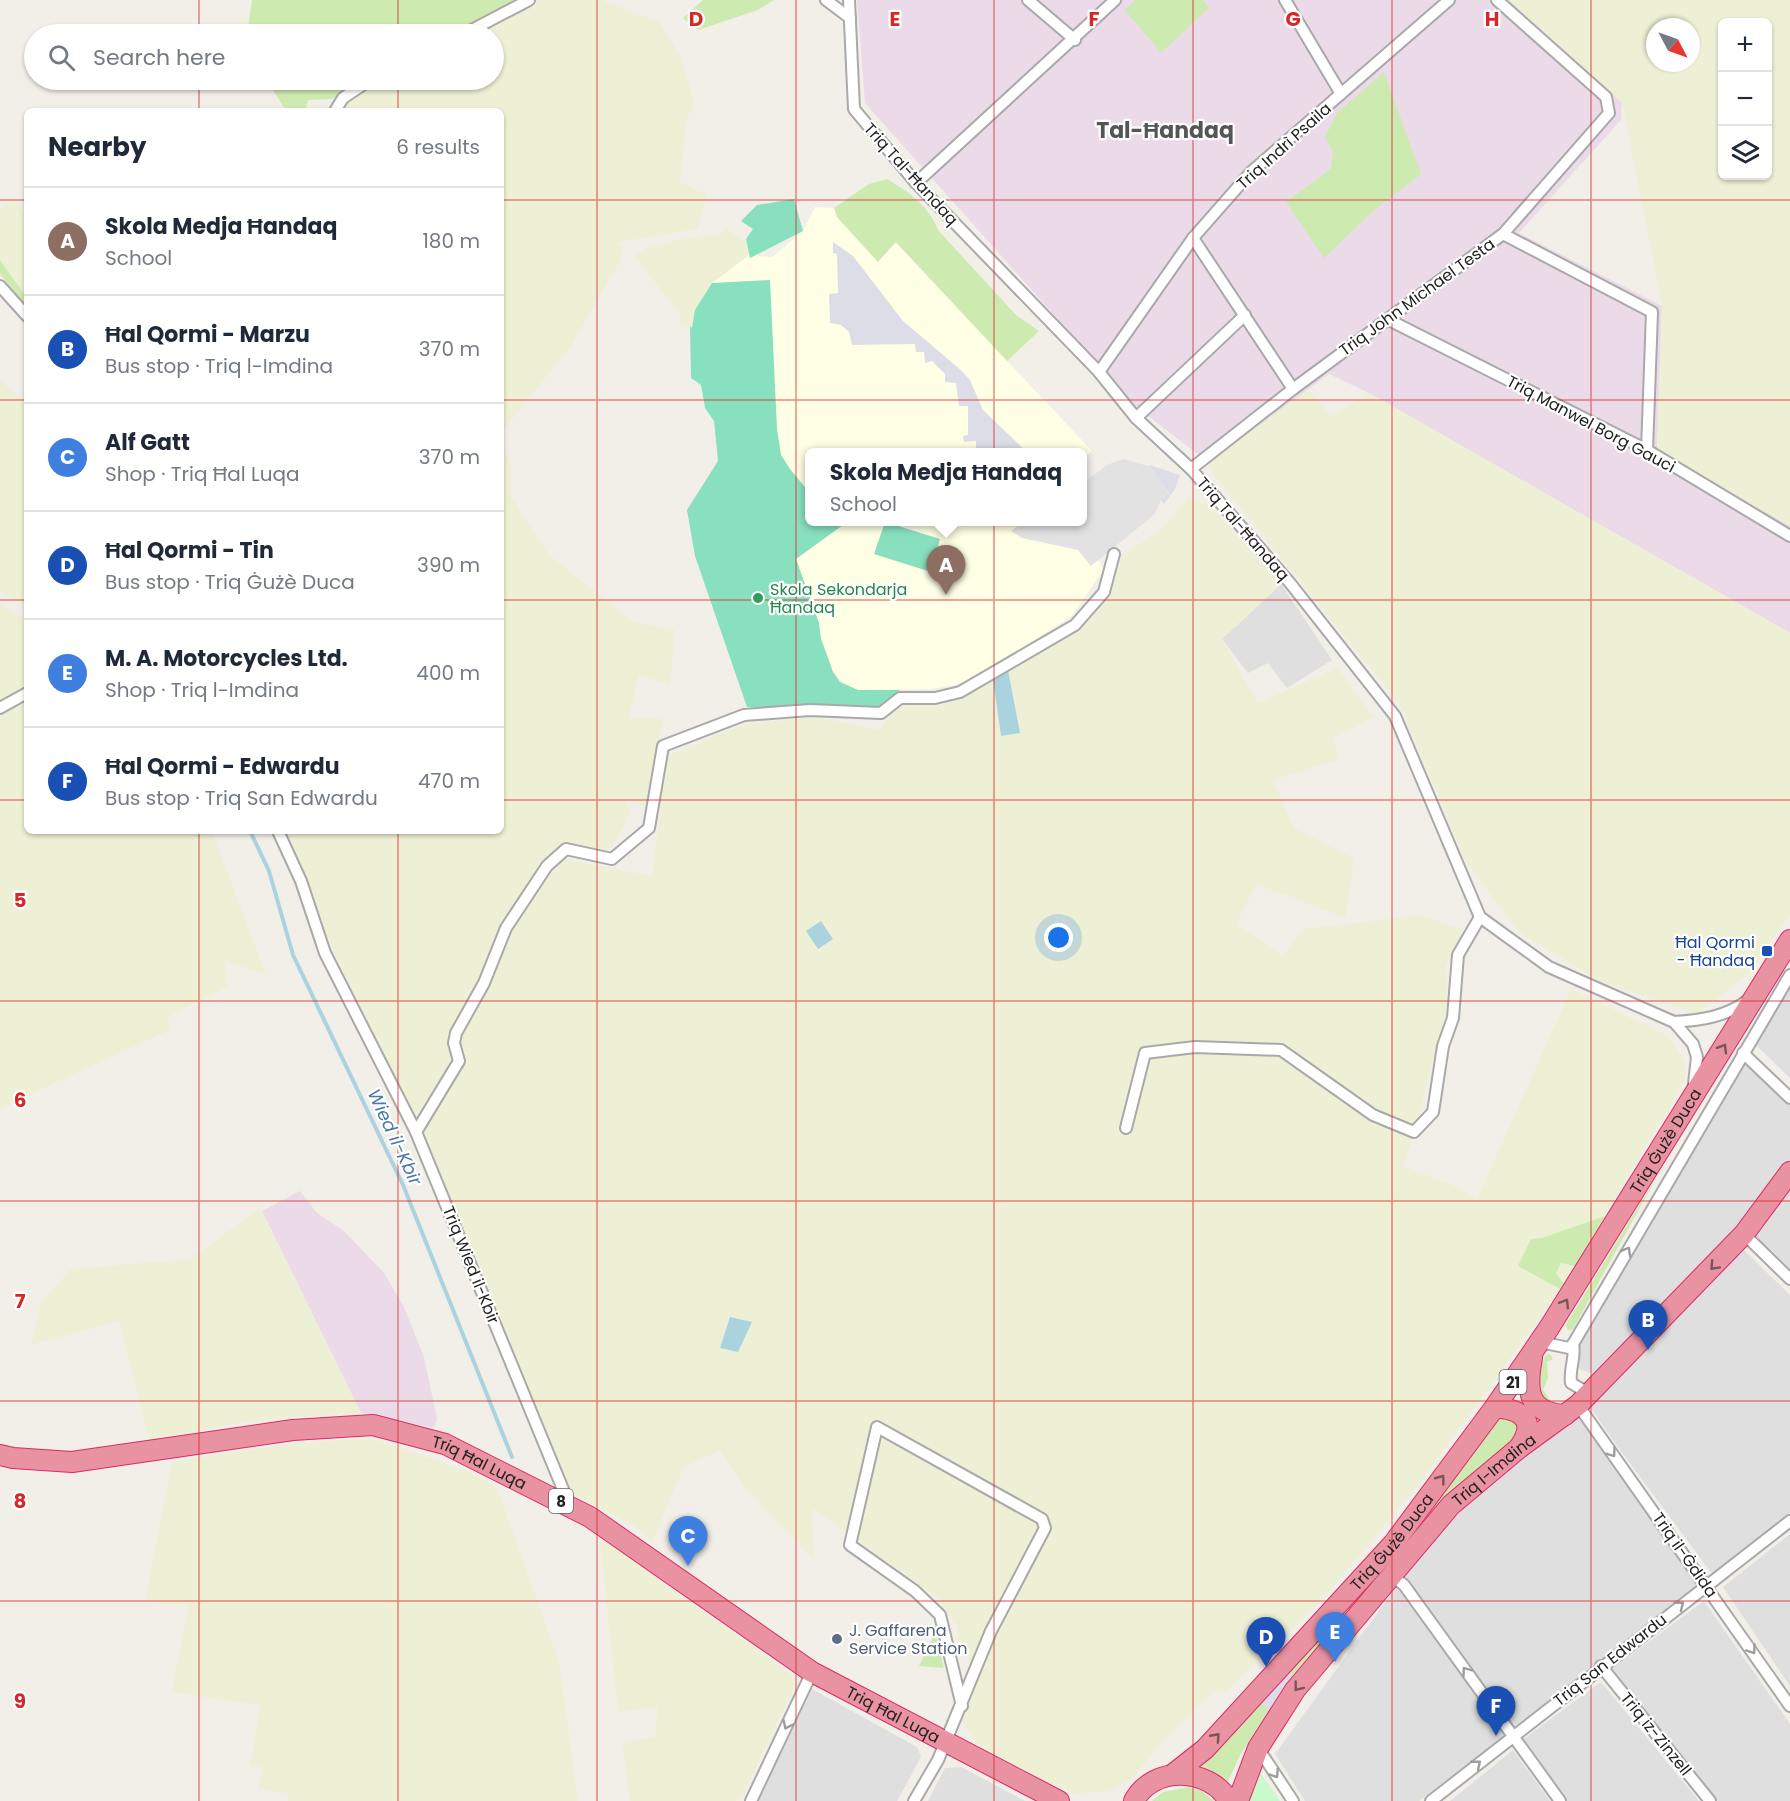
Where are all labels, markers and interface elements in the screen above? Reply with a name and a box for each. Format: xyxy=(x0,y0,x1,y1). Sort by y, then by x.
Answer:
text: D xyxy=(689,5,703,33)
text: E xyxy=(890,5,900,33)
text: F xyxy=(1089,5,1100,33)
text: G xyxy=(1285,5,1301,33)
text: H xyxy=(1485,5,1499,33)
north arrow xyxy=(1646,18,1700,72)
map controls xyxy=(1718,18,1772,180)
button: + xyxy=(1718,18,1772,72)
search box xyxy=(24,24,504,90)
icon: search xyxy=(45,41,78,74)
text: Search here xyxy=(93,42,226,73)
button: − xyxy=(1718,72,1772,126)
street label: Triq Indrì Psaila xyxy=(1232,97,1336,195)
district label: Tal-Ħandaq xyxy=(1096,115,1234,146)
street label: Triq Tal-Ħandaq xyxy=(859,118,963,230)
button: layers xyxy=(1718,126,1772,180)
text: Nearby xyxy=(48,129,146,165)
text: 6 results xyxy=(396,133,480,161)
text: Skola Medja Ħandaq xyxy=(105,211,337,242)
text: A xyxy=(60,227,75,255)
text: 180 m xyxy=(422,227,480,255)
street label: Triq John Michael Testa xyxy=(1334,233,1500,361)
text: School xyxy=(105,244,172,272)
text: Ħal Qormi - Marzu xyxy=(105,319,310,350)
text: B xyxy=(61,335,74,363)
text: 370 m xyxy=(419,335,480,363)
text: Bus stop · Triq l-Imdina xyxy=(105,352,333,380)
street label: Triq Manwel Borg Gauci xyxy=(1503,370,1679,478)
text: Alf Gatt xyxy=(105,427,190,458)
text: C xyxy=(60,443,75,471)
text: 370 m xyxy=(419,443,480,471)
popup xyxy=(805,448,1087,526)
text: Skola Medja Ħandaq xyxy=(830,457,1062,488)
text: Shop · Triq Ħal Luqa xyxy=(105,460,300,488)
street label: Triq Tal-Ħandaq xyxy=(1191,472,1295,586)
text: School xyxy=(830,490,897,518)
text: Ħal Qormi - Tin xyxy=(105,535,274,566)
pin: A xyxy=(926,546,966,595)
text: D xyxy=(60,551,75,579)
text: 390 m xyxy=(417,551,480,579)
text: Bus stop · Triq Ġużè Duca xyxy=(105,568,355,596)
place label: Skola Sekondarja Ħandaq xyxy=(770,578,907,619)
marker: Skola Sekondarja Ħandaq xyxy=(751,591,765,605)
text: M. A. Motorcycles Ltd. xyxy=(105,643,348,674)
text: E xyxy=(62,659,73,687)
text: 400 m xyxy=(416,659,480,687)
text: Shop · Triq l-Imdina xyxy=(105,676,299,704)
text: Ħal Qormi - Edwardu xyxy=(105,751,340,782)
text: F xyxy=(62,767,73,795)
text: 470 m xyxy=(418,767,480,795)
text: Bus stop · Triq San Edwardu xyxy=(105,784,378,812)
text: 5 xyxy=(14,886,27,914)
your location xyxy=(1044,923,1073,952)
place label: Ħal Qormi - Ħandaq xyxy=(1675,931,1755,972)
marker: Ħal Qormi - Ħandaq xyxy=(1760,944,1774,958)
one-way arrow xyxy=(1716,1044,1728,1054)
street label: Triq Ġużè Duca xyxy=(1624,1084,1707,1198)
water label: Wied il-Kbir xyxy=(362,1085,429,1190)
text: 6 xyxy=(14,1086,26,1114)
street label: Triq Wied il-Kbir xyxy=(437,1203,505,1327)
one-way arrow xyxy=(1620,1247,1632,1257)
one-way arrow xyxy=(1710,1259,1721,1270)
text: 7 xyxy=(15,1287,26,1315)
one-way arrow xyxy=(1558,1299,1569,1310)
pin: B xyxy=(1628,1300,1668,1350)
road number: 21 xyxy=(1500,1370,1526,1394)
street label: Triq l-Imdina xyxy=(1447,1428,1540,1511)
street label: Triq Ħal Luqa xyxy=(430,1430,531,1495)
one-way arrow xyxy=(1605,1447,1616,1458)
one-way arrow xyxy=(1434,1475,1445,1486)
text: 8 xyxy=(14,1487,26,1515)
street label: Triq Ġużè Duca xyxy=(1345,1488,1439,1595)
road number: 8 xyxy=(549,1489,573,1513)
street label: Triq il-Ġdida xyxy=(1647,1508,1723,1602)
pin: C xyxy=(668,1516,708,1566)
one-way arrow xyxy=(1673,1602,1684,1613)
street label: Triq San Edwardu xyxy=(1548,1608,1672,1712)
pin: E xyxy=(1316,1612,1354,1662)
pin: D xyxy=(1246,1618,1286,1667)
place label: J. Gaffarena Service Station xyxy=(849,1619,967,1660)
marker: J. Gaffarena Service Station xyxy=(830,1632,844,1646)
one-way arrow xyxy=(1745,1644,1756,1655)
one-way arrow xyxy=(1462,1667,1473,1678)
street label: Triq Ħal Luqa xyxy=(842,1680,944,1748)
one-way arrow xyxy=(1294,1680,1305,1691)
pin: F xyxy=(1476,1686,1516,1736)
text: 9 xyxy=(14,1687,26,1715)
street label: Triq iz-Zinzell xyxy=(1615,1687,1697,1781)
one-way arrow xyxy=(783,1719,795,1730)
one-way arrow xyxy=(1209,1733,1220,1743)
one-way arrow xyxy=(1470,1761,1481,1772)
one-way arrow xyxy=(1268,1768,1279,1779)

